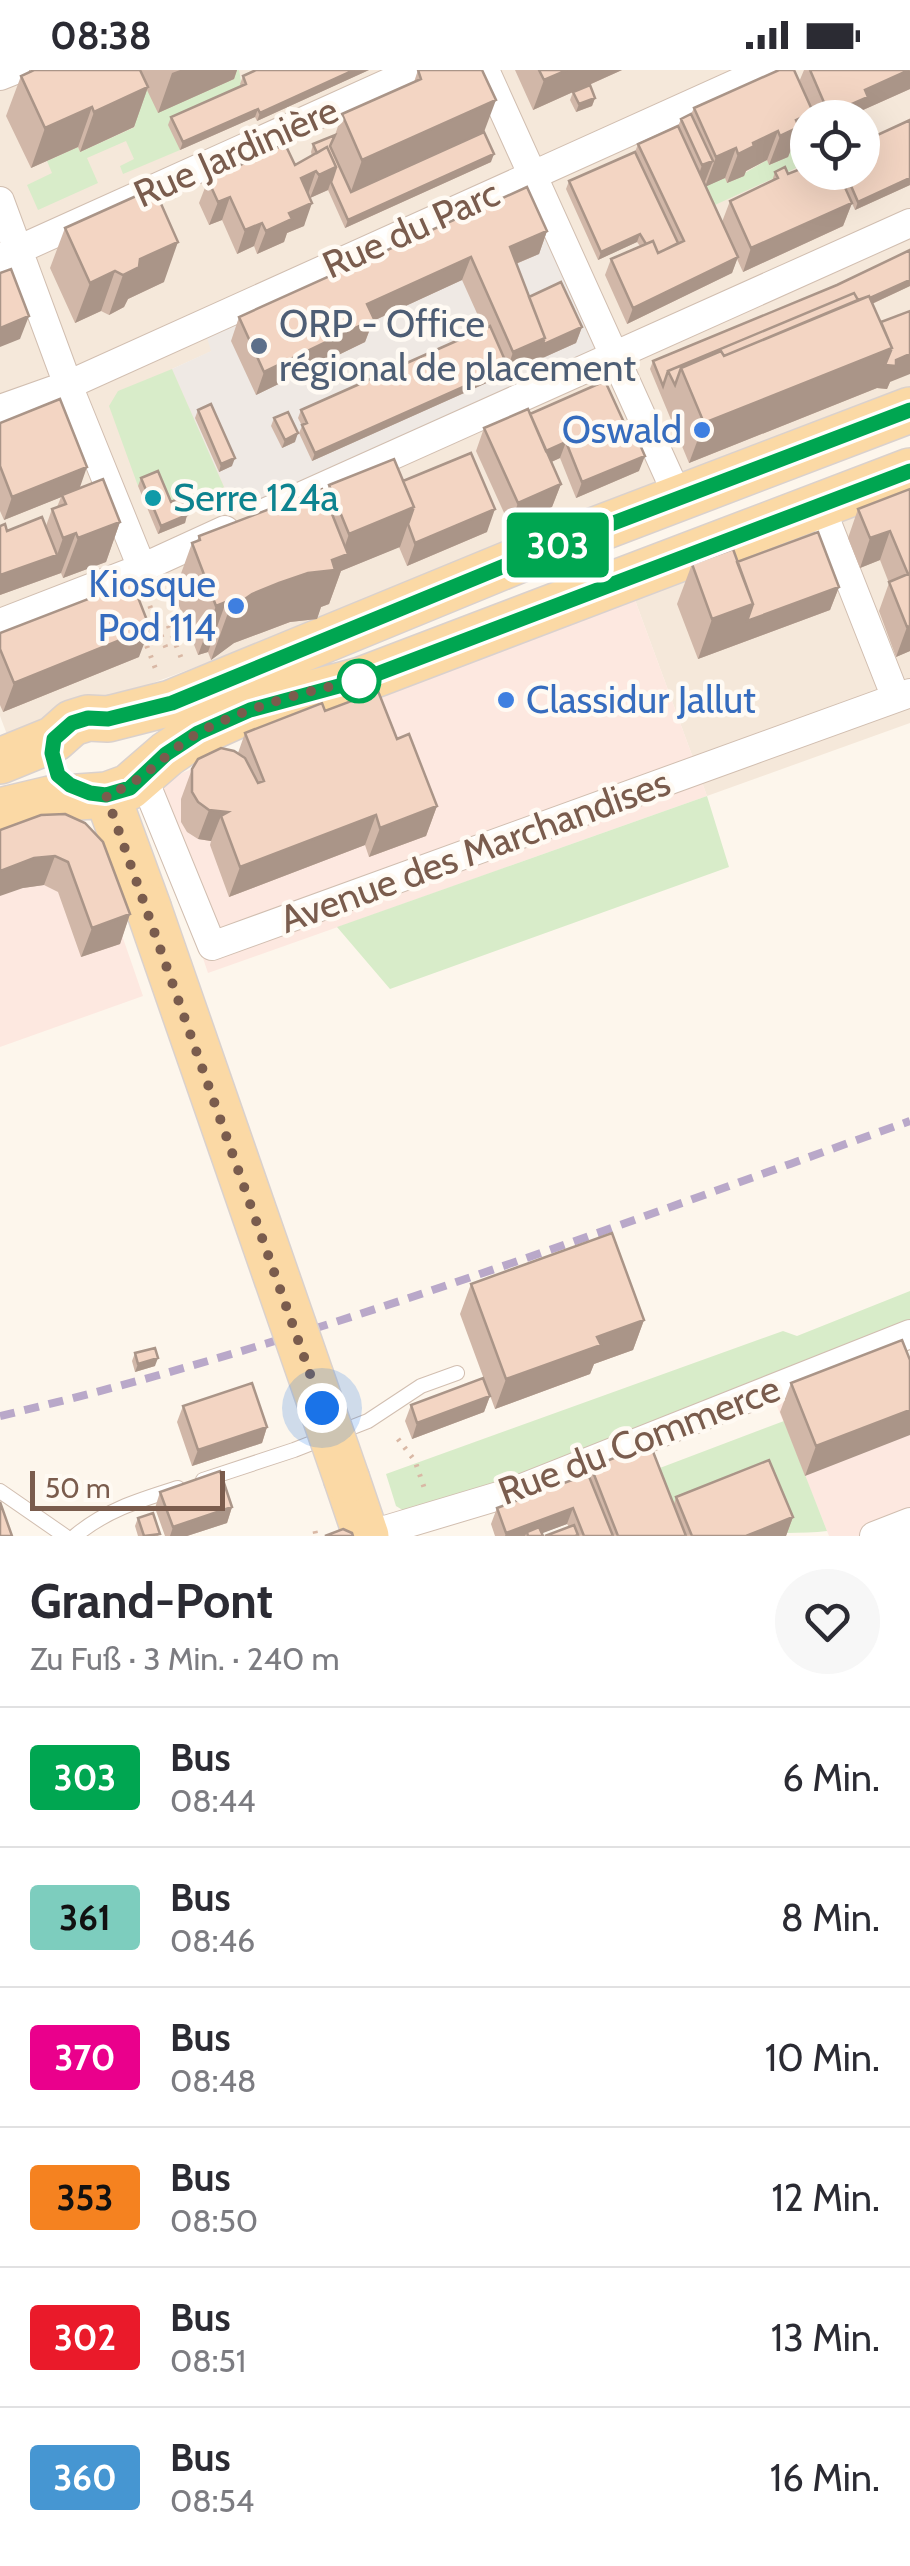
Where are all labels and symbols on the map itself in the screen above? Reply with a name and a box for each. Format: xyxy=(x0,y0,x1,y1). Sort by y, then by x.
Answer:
street label: Rue Jardinière xyxy=(127,86,345,217)
street label: Rue du Parc xyxy=(315,169,506,288)
place label: ORP - Office régional de placement xyxy=(279,300,636,391)
marker: ORP - Office régional de placement xyxy=(248,335,270,357)
place label: Oswald xyxy=(562,406,682,453)
marker: Oswald xyxy=(691,419,713,441)
place label: Serre 124a xyxy=(173,474,339,521)
marker: Serre 124a xyxy=(142,487,164,509)
line badge: 303 xyxy=(500,512,616,578)
place label: Kiosque Pod 114 xyxy=(88,560,216,651)
marker: Kiosque Pod 114 xyxy=(225,595,247,617)
unlabelled marker xyxy=(338,660,380,702)
place label: Classidur Jallut xyxy=(526,676,756,723)
marker: Classidur Jallut xyxy=(495,689,517,711)
street label: Avenue des Marchandises xyxy=(273,758,676,943)
street label: Rue du Commerce xyxy=(491,1364,786,1515)
your location xyxy=(297,1383,347,1433)
scale bar xyxy=(30,1466,225,1511)

